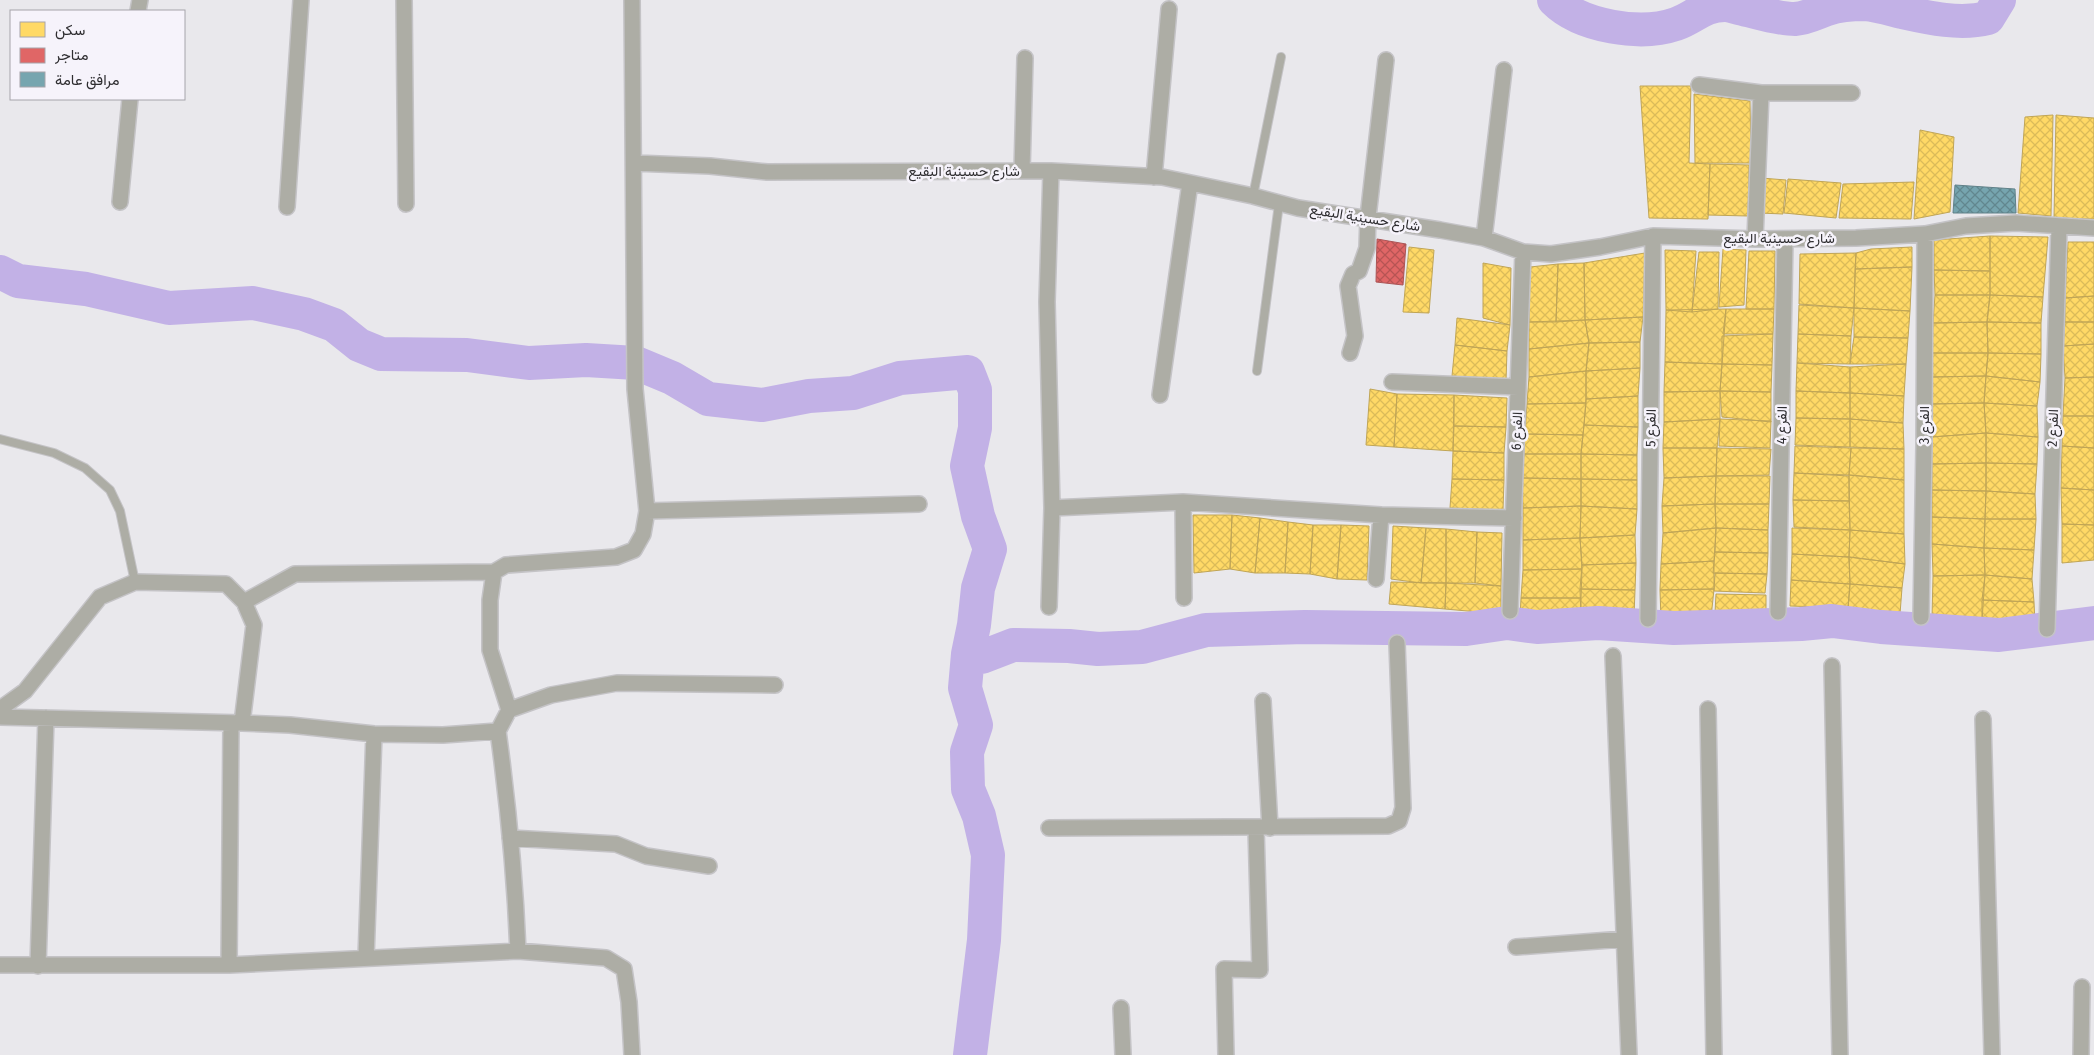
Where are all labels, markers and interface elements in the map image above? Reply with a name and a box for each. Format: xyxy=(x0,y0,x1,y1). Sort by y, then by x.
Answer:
legend xyxy=(10,10,185,100)
text: سكن xyxy=(55,21,85,40)
text: متاجر xyxy=(54,46,89,64)
text: مرافق عامة xyxy=(55,71,119,90)
street label: شارع حسينية البقيع xyxy=(908,163,1020,182)
street label: شارع حسينية البقيع xyxy=(1308,201,1421,237)
street label: شارع حسينية البقيع xyxy=(1723,230,1835,249)
street label: الفرع 4 xyxy=(1773,406,1793,444)
street label: الفرع 3 xyxy=(1916,406,1935,444)
street label: الفرع 5 xyxy=(1642,409,1662,447)
street label: الفرع 2 xyxy=(2044,409,2064,447)
street label: الفرع 6 xyxy=(1508,411,1528,451)

